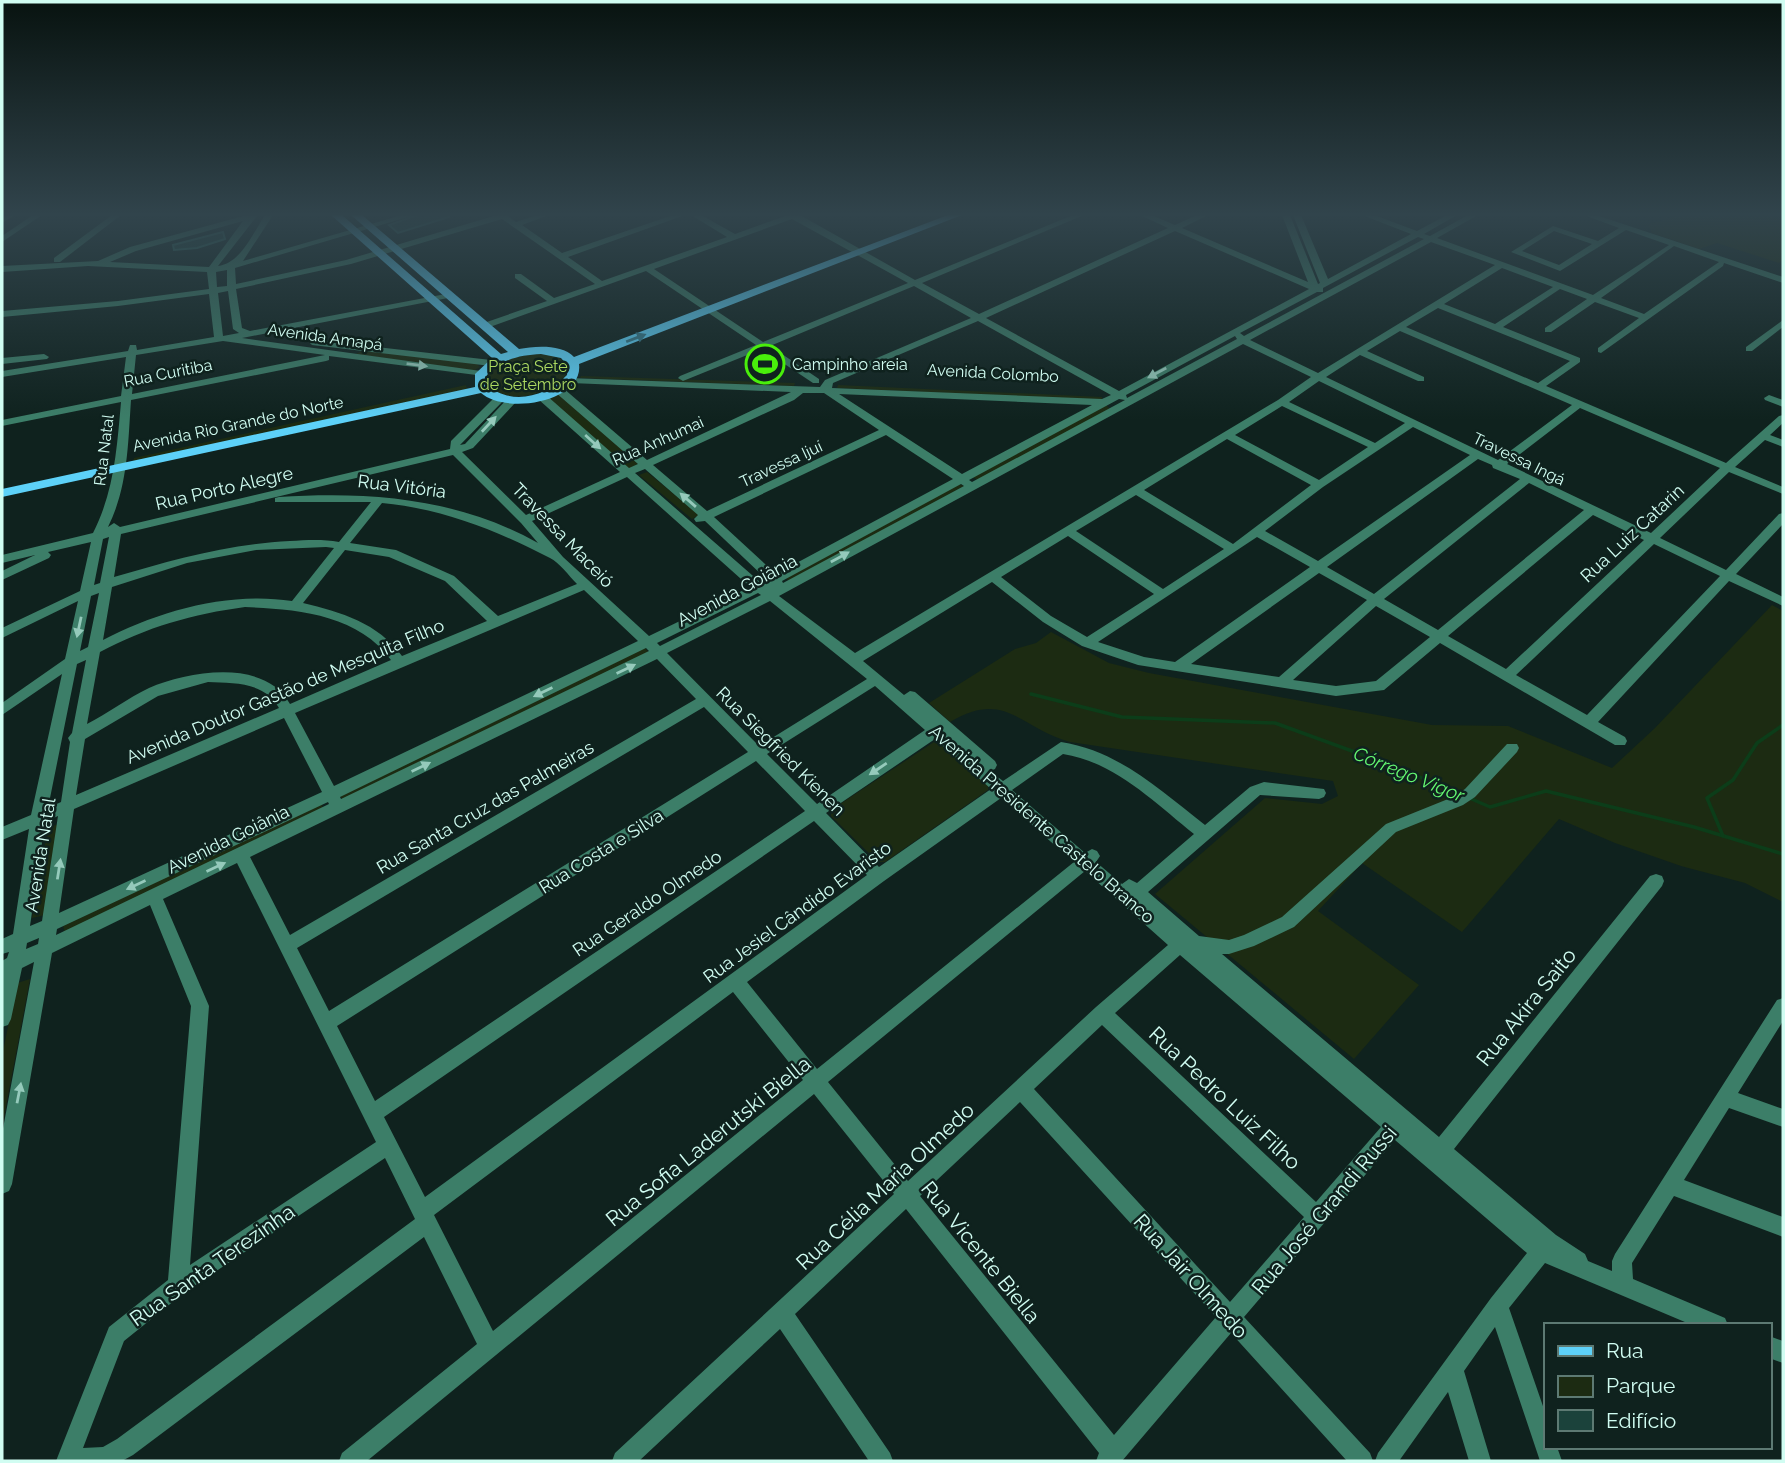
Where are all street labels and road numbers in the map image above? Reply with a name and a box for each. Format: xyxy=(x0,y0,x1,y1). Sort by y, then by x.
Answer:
street label: Avenida Amapá xyxy=(266,320,384,354)
street label: Rua Curitiba xyxy=(122,355,214,391)
street label: Avenida Colombo xyxy=(927,360,1059,386)
street label: Avenida Rio Grande do Norte xyxy=(131,392,345,456)
street label: Rua Natal xyxy=(90,412,118,487)
street label: Rua Anhumai xyxy=(609,412,707,470)
street label: Travessa Ingá xyxy=(1470,429,1568,489)
street label: Travessa Ijuí xyxy=(737,436,826,491)
street label: Rua Porto Alegre xyxy=(153,462,295,514)
street label: Rua Vitória xyxy=(357,470,447,502)
street label: Travessa Maceió xyxy=(508,478,618,592)
street label: Rua Luiz Catarin xyxy=(1576,480,1688,586)
street label: Avenida Goiânia xyxy=(673,550,801,630)
street label: Avenida Doutor Gastão de Mesquita Filho xyxy=(123,614,447,768)
street label: Rua Siegfried Kienen xyxy=(712,682,850,820)
street label: Avenida Presidente Castelo Branco xyxy=(925,720,1159,928)
street label: Rua Santa Cruz das Palmeiras xyxy=(373,736,597,878)
street label: Avenida Natal xyxy=(21,796,59,914)
street label: Avenida Goiânia xyxy=(164,800,292,878)
street label: Rua Costa e Silva xyxy=(535,804,667,898)
street label: Rua Jesiel Cândido Evaristo xyxy=(699,837,895,987)
street label: Rua Geraldo Olmedo xyxy=(569,845,726,961)
street label: Rua Akira Saito xyxy=(1471,943,1581,1071)
street label: Rua Pedro Luiz Filho xyxy=(1144,1021,1306,1175)
street label: Rua Sofia Laderutski Biella xyxy=(601,1051,815,1231)
street label: Rua Célia Maria Olmedo xyxy=(791,1097,979,1275)
street label: Rua José Grandi Russi xyxy=(1246,1121,1402,1299)
street label: Rua Vicente Biella xyxy=(916,1176,1046,1328)
street label: Rua Santa Terezinha xyxy=(125,1199,299,1331)
street label: Rua Jair Olmedo xyxy=(1128,1209,1254,1343)

